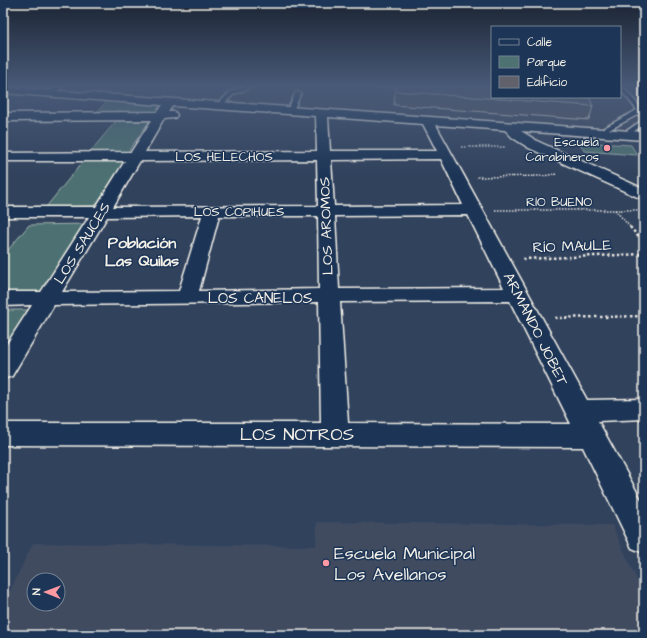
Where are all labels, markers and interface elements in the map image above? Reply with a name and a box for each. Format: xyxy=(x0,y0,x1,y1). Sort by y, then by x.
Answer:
legend xyxy=(491,26,621,98)
text: Calle xyxy=(527,34,552,51)
text: Parque xyxy=(527,54,567,71)
text: Edificio xyxy=(527,74,567,91)
place label: Escuela Carabineros xyxy=(526,133,599,166)
marker: Escuela Carabineros xyxy=(602,143,612,153)
street label: LOS HELECHOS xyxy=(175,148,273,166)
street label: LOS AROMOS xyxy=(314,176,339,276)
street label: RÍO BUENO xyxy=(526,193,592,211)
street label: LOS SAUCES xyxy=(49,198,116,288)
street label: LOS COPIHUES xyxy=(194,203,284,221)
district label: Población Las Quilas xyxy=(105,232,179,272)
street label: RÍO MAULE xyxy=(532,235,612,258)
street label: ARMANDO JOBET xyxy=(498,269,573,390)
street label: LOS CANELOS xyxy=(208,288,313,309)
street label: LOS NOTROS xyxy=(240,422,354,447)
place label: Escuela Municipal Los Avellanos xyxy=(334,541,475,587)
marker: Escuela Municipal Los Avellanos xyxy=(321,558,331,568)
north arrow xyxy=(26,572,66,612)
text: N xyxy=(29,588,44,595)

